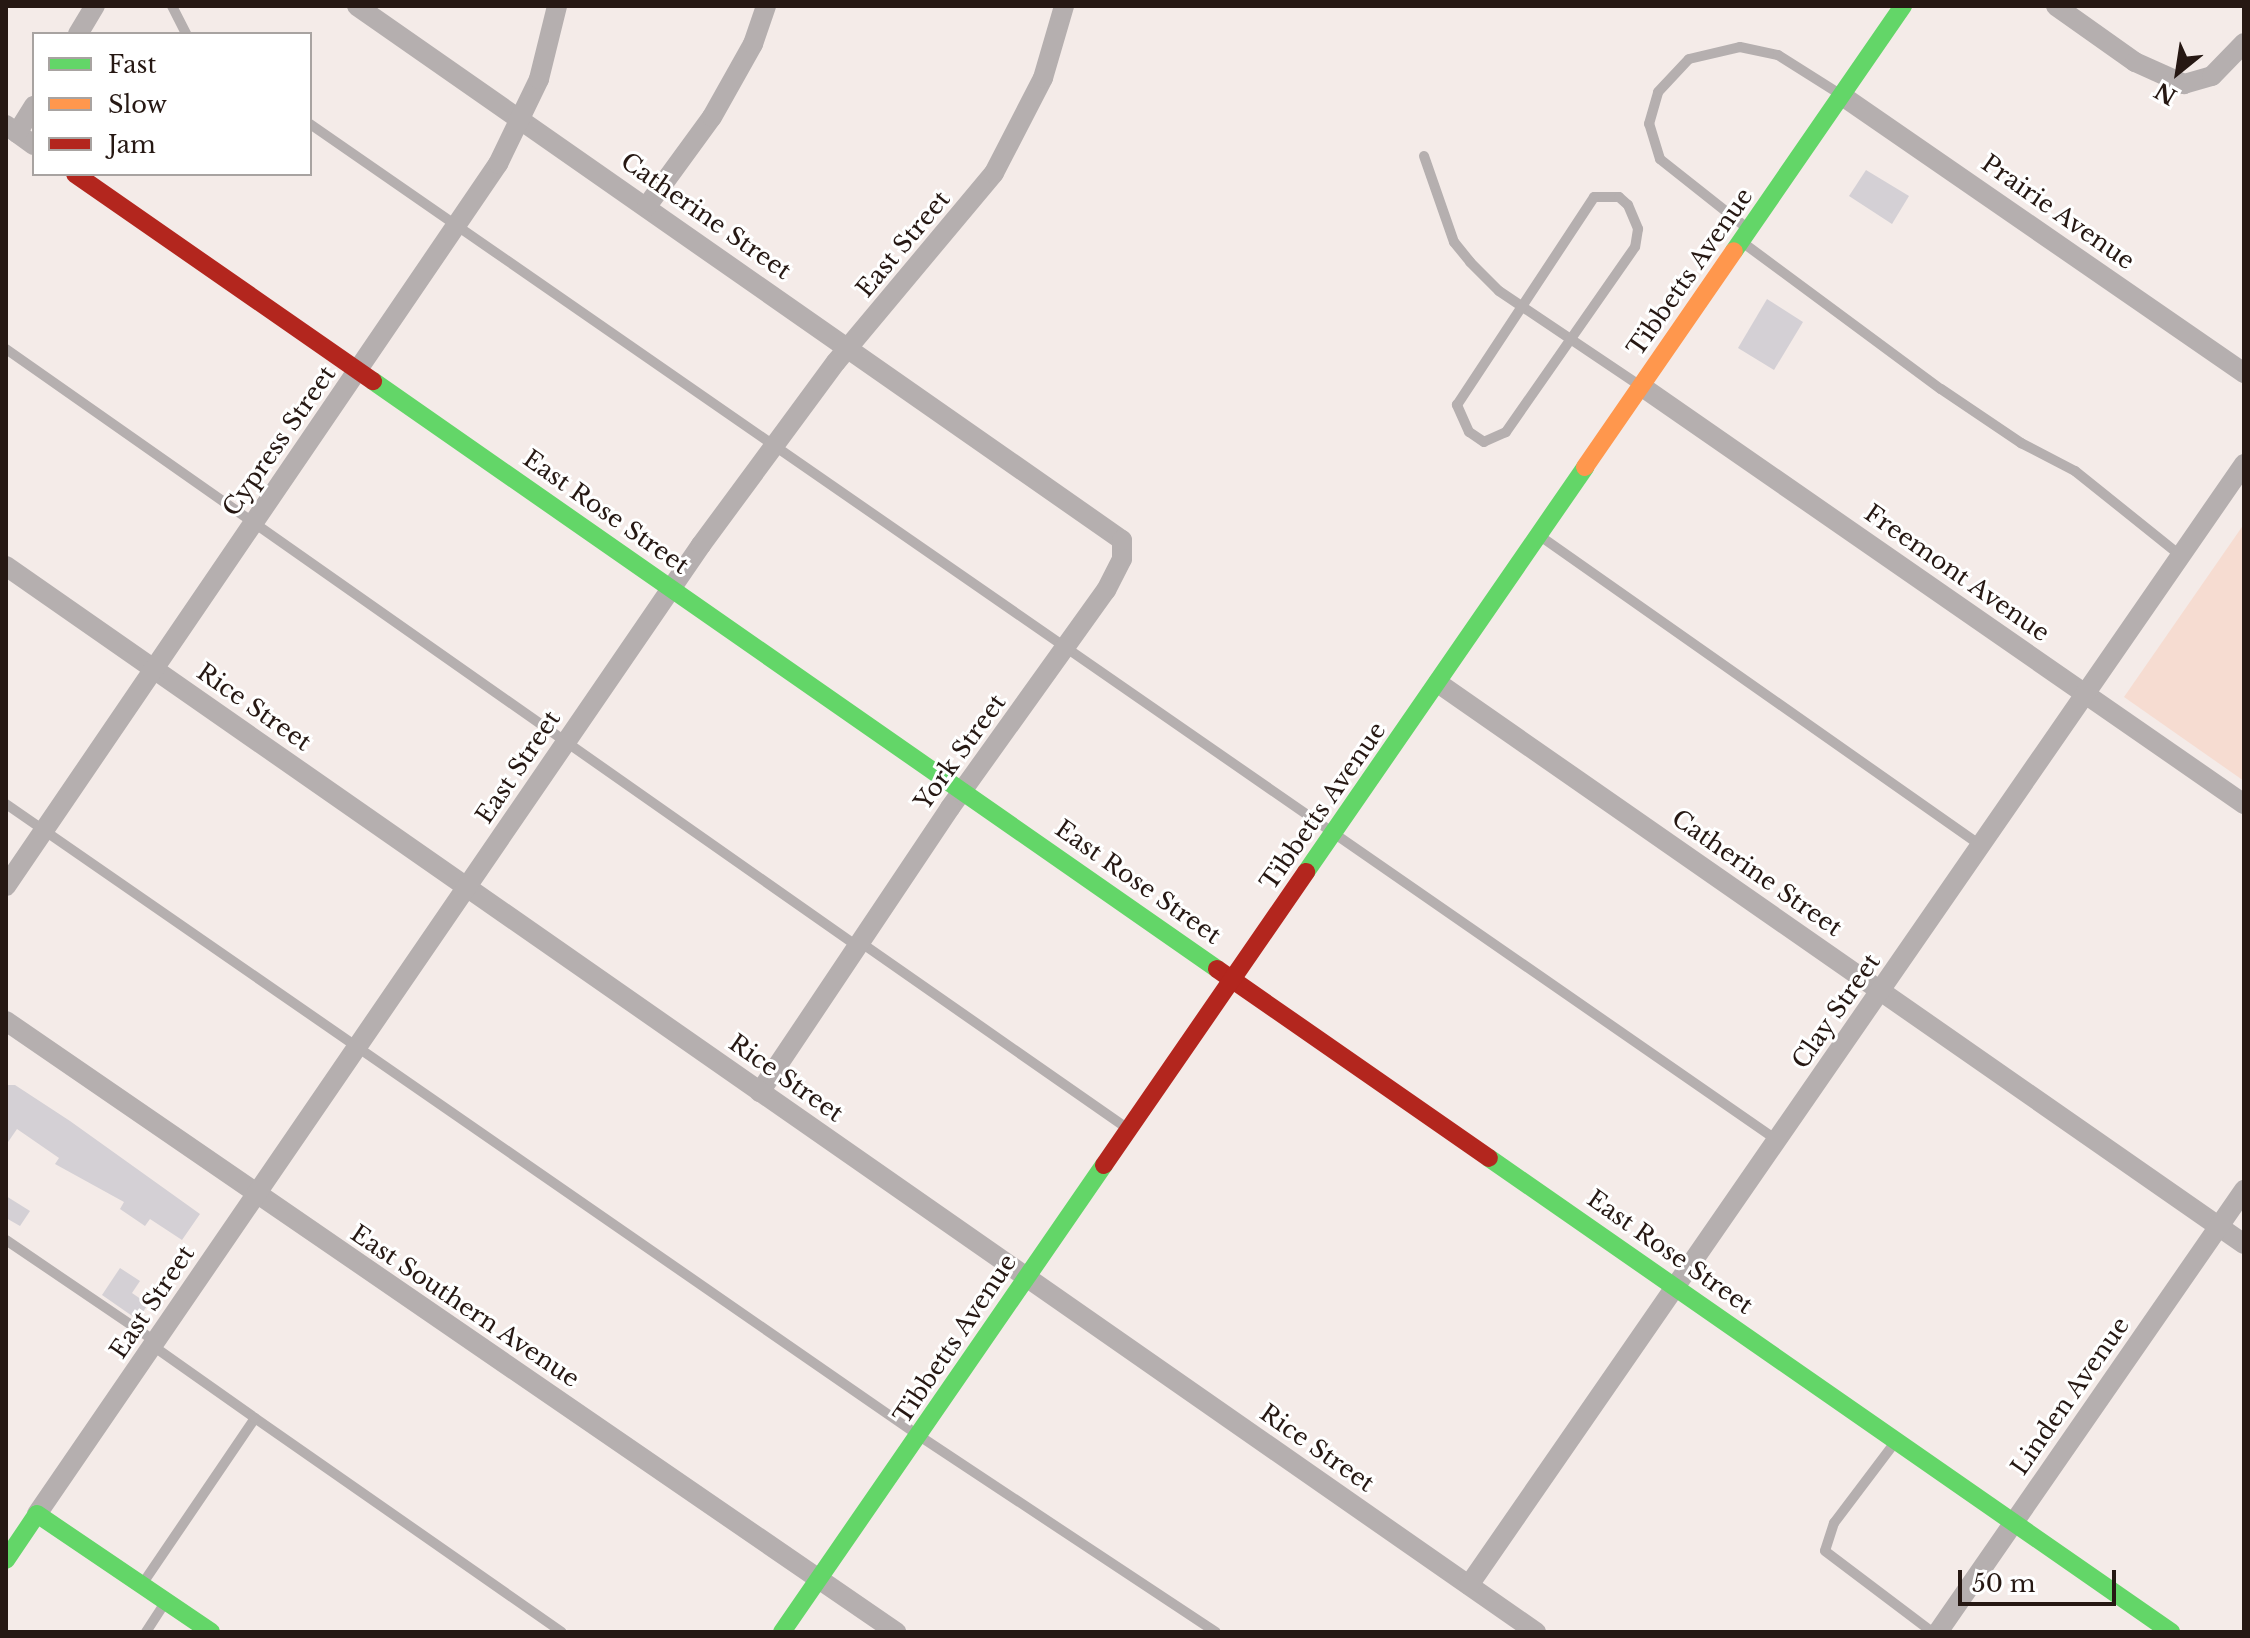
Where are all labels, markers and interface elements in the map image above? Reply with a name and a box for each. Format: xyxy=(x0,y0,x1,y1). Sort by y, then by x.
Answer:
legend xyxy=(32,32,312,176)
north arrow xyxy=(2138,32,2218,112)
text: Fast xyxy=(108,50,156,79)
text: N xyxy=(2150,76,2181,110)
text: Slow xyxy=(108,90,167,119)
text: Jam xyxy=(108,130,156,159)
street label: Catherine Street xyxy=(615,147,797,285)
street label: Prairie Avenue xyxy=(1976,148,2140,276)
street label: Tibbetts Avenue xyxy=(1621,182,1759,362)
street label: East Street xyxy=(850,185,956,303)
street label: Cypress Street xyxy=(217,360,341,522)
street label: East Rose Street xyxy=(518,444,694,580)
street label: Freemont Avenue xyxy=(1859,498,2055,648)
street label: Rice Street xyxy=(191,657,317,757)
street label: York Street xyxy=(908,688,1012,816)
street label: East Street xyxy=(470,705,566,829)
street label: Tibbetts Avenue xyxy=(1254,716,1392,896)
street label: Catherine Street xyxy=(1666,804,1848,942)
street label: East Rose Street xyxy=(1050,814,1226,950)
street label: Clay Street xyxy=(1786,948,1886,1074)
street label: Rice Street xyxy=(723,1028,849,1128)
street label: East Rose Street xyxy=(1582,1184,1758,1320)
street label: East Southern Avenue xyxy=(345,1218,585,1394)
street label: East Street xyxy=(104,1240,200,1364)
street label: Tibbetts Avenue xyxy=(887,1248,1023,1430)
street label: Linden Avenue xyxy=(2005,1311,2135,1481)
street label: Rice Street xyxy=(1254,1398,1380,1498)
scale bar xyxy=(1962,1554,2120,1604)
text: 50 m xyxy=(1972,1569,2035,1598)

